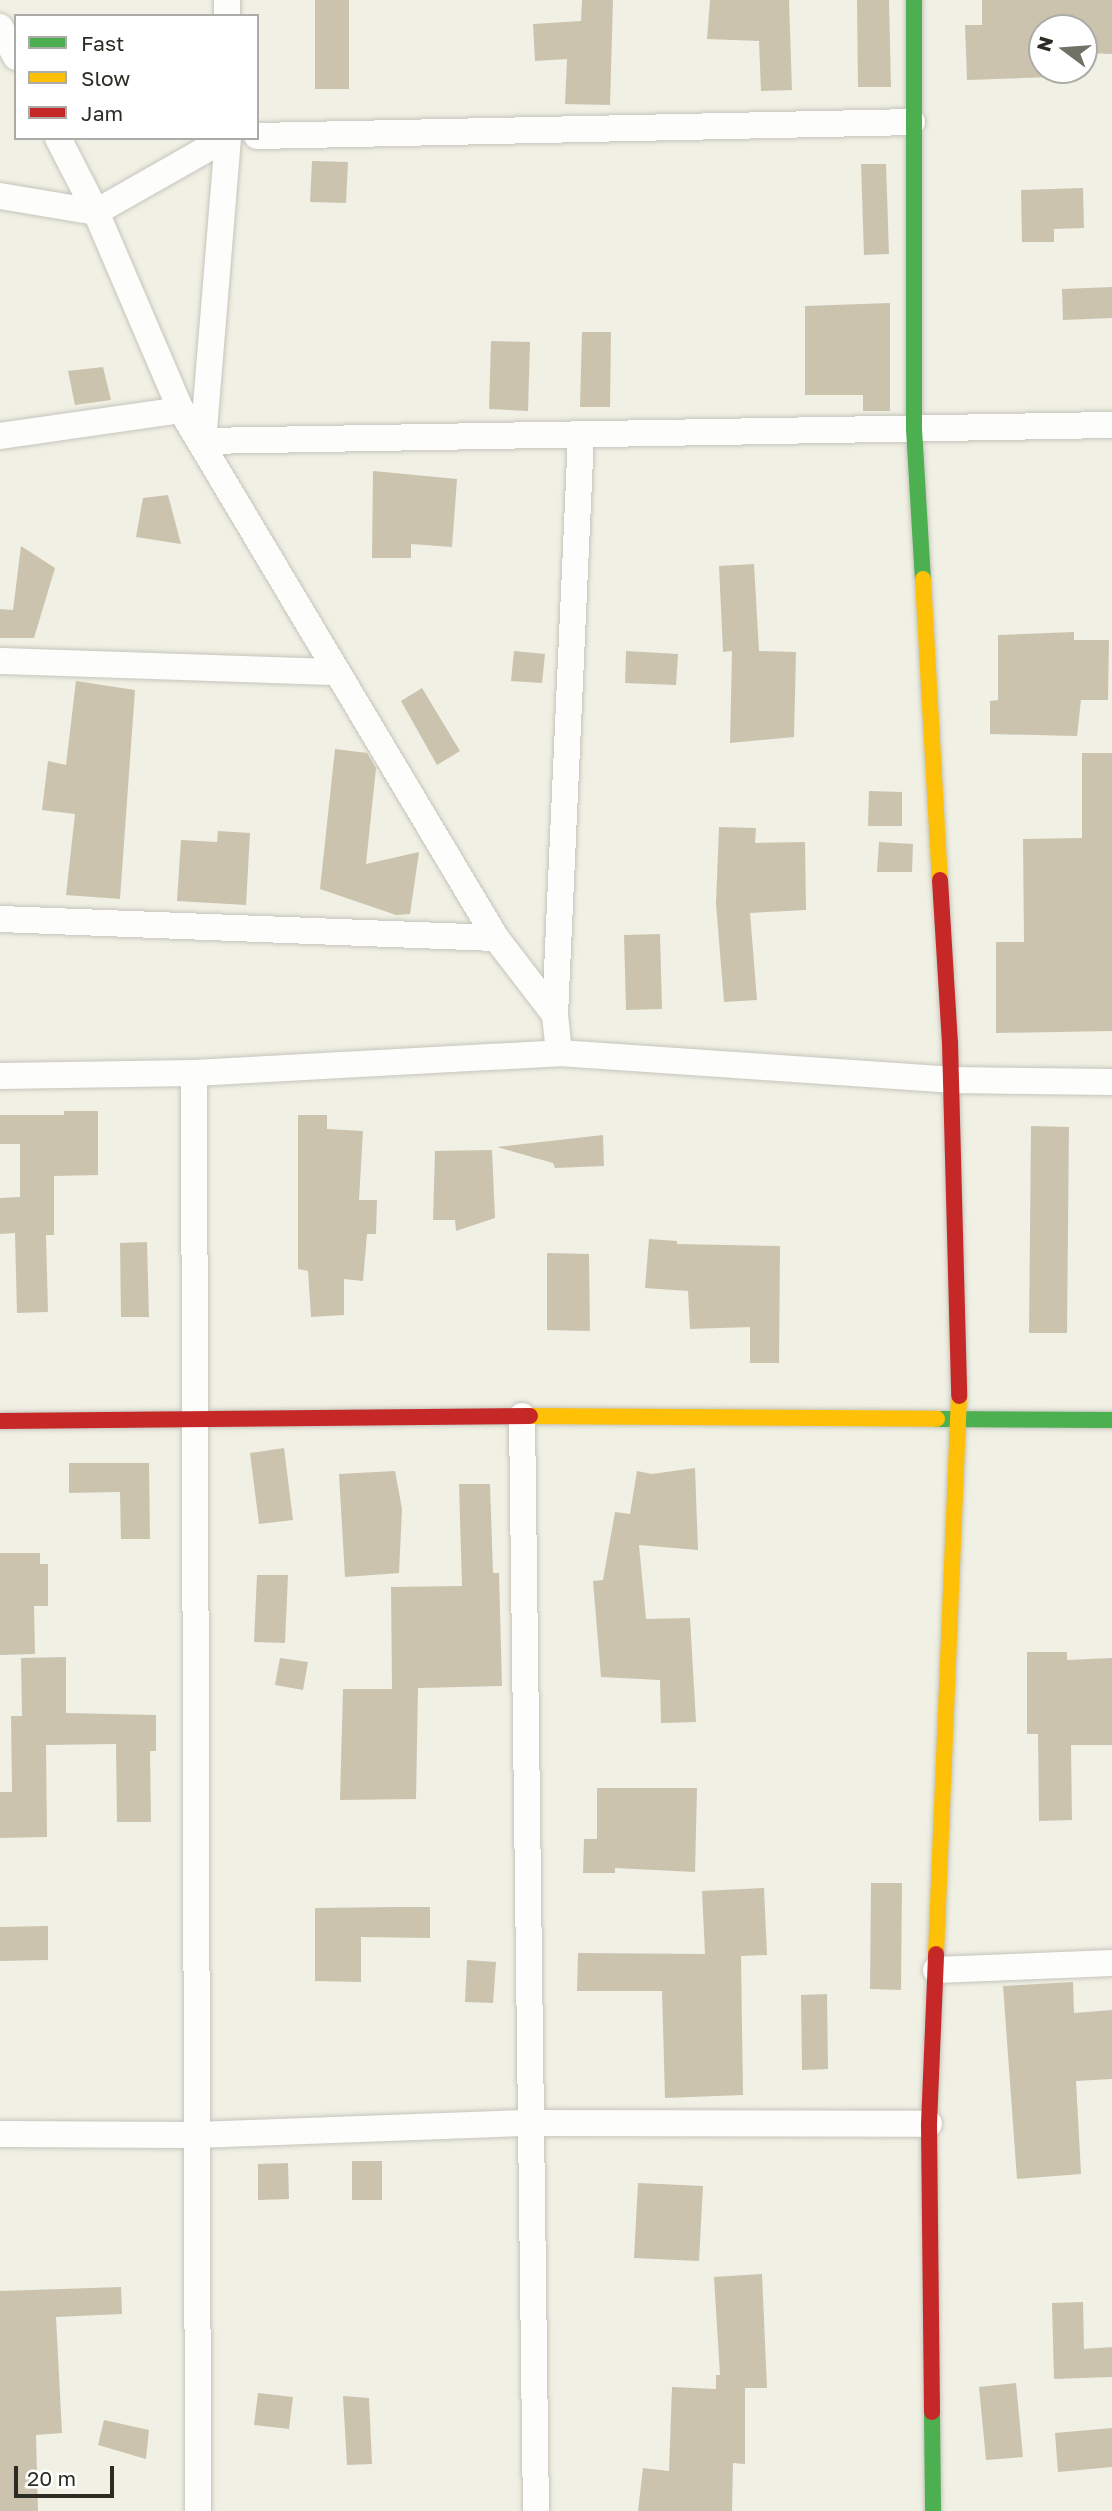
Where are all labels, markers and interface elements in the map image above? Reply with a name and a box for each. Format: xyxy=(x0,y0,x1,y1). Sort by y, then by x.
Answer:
legend xyxy=(14,14,259,140)
north arrow xyxy=(1028,14,1098,84)
text: Fast xyxy=(81,30,124,56)
text: N xyxy=(1031,34,1057,54)
text: Slow xyxy=(81,65,130,91)
text: Jam xyxy=(81,100,123,126)
scale bar xyxy=(18,2452,117,2496)
text: 20 m xyxy=(27,2465,76,2491)

